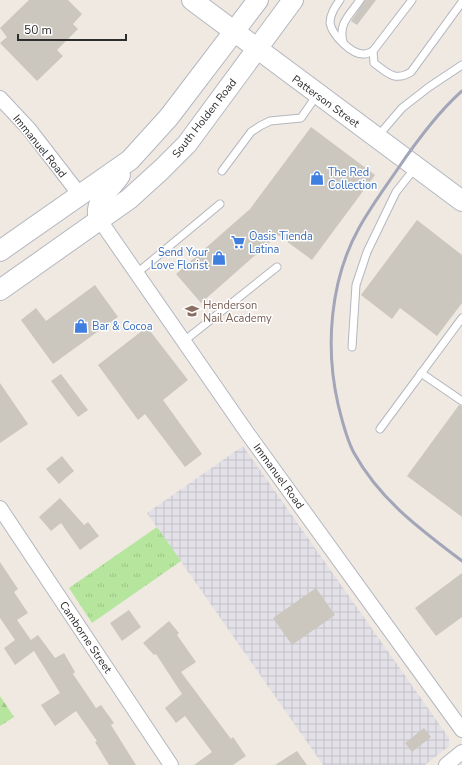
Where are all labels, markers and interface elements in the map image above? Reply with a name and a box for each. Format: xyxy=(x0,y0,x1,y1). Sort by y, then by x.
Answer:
scale bar xyxy=(18,16,126,42)
text: 50 m xyxy=(24,22,52,38)
street label: Patterson Street xyxy=(289,72,363,131)
street label: South Holden Road xyxy=(169,76,240,161)
street label: Immanuel Road xyxy=(9,112,70,181)
place label: The Red Collection xyxy=(328,165,377,193)
shop icon: The Red Collection xyxy=(309,170,325,186)
place label: Oasis Tienda Latina xyxy=(249,229,313,257)
supermarket icon: Oasis Tienda Latina xyxy=(230,234,246,250)
place label: Send Your Love Florist xyxy=(151,245,208,273)
shop icon: Send Your Love Florist xyxy=(211,250,227,266)
place label: Henderson Nail Academy xyxy=(203,298,272,326)
school or university icon: Henderson Nail Academy xyxy=(184,303,200,319)
shop icon: Bar & Cocoa xyxy=(73,318,89,334)
place label: Bar & Cocoa xyxy=(92,319,153,334)
street label: Immanuel Road xyxy=(250,441,307,512)
street label: Camborne Street xyxy=(56,598,115,676)

